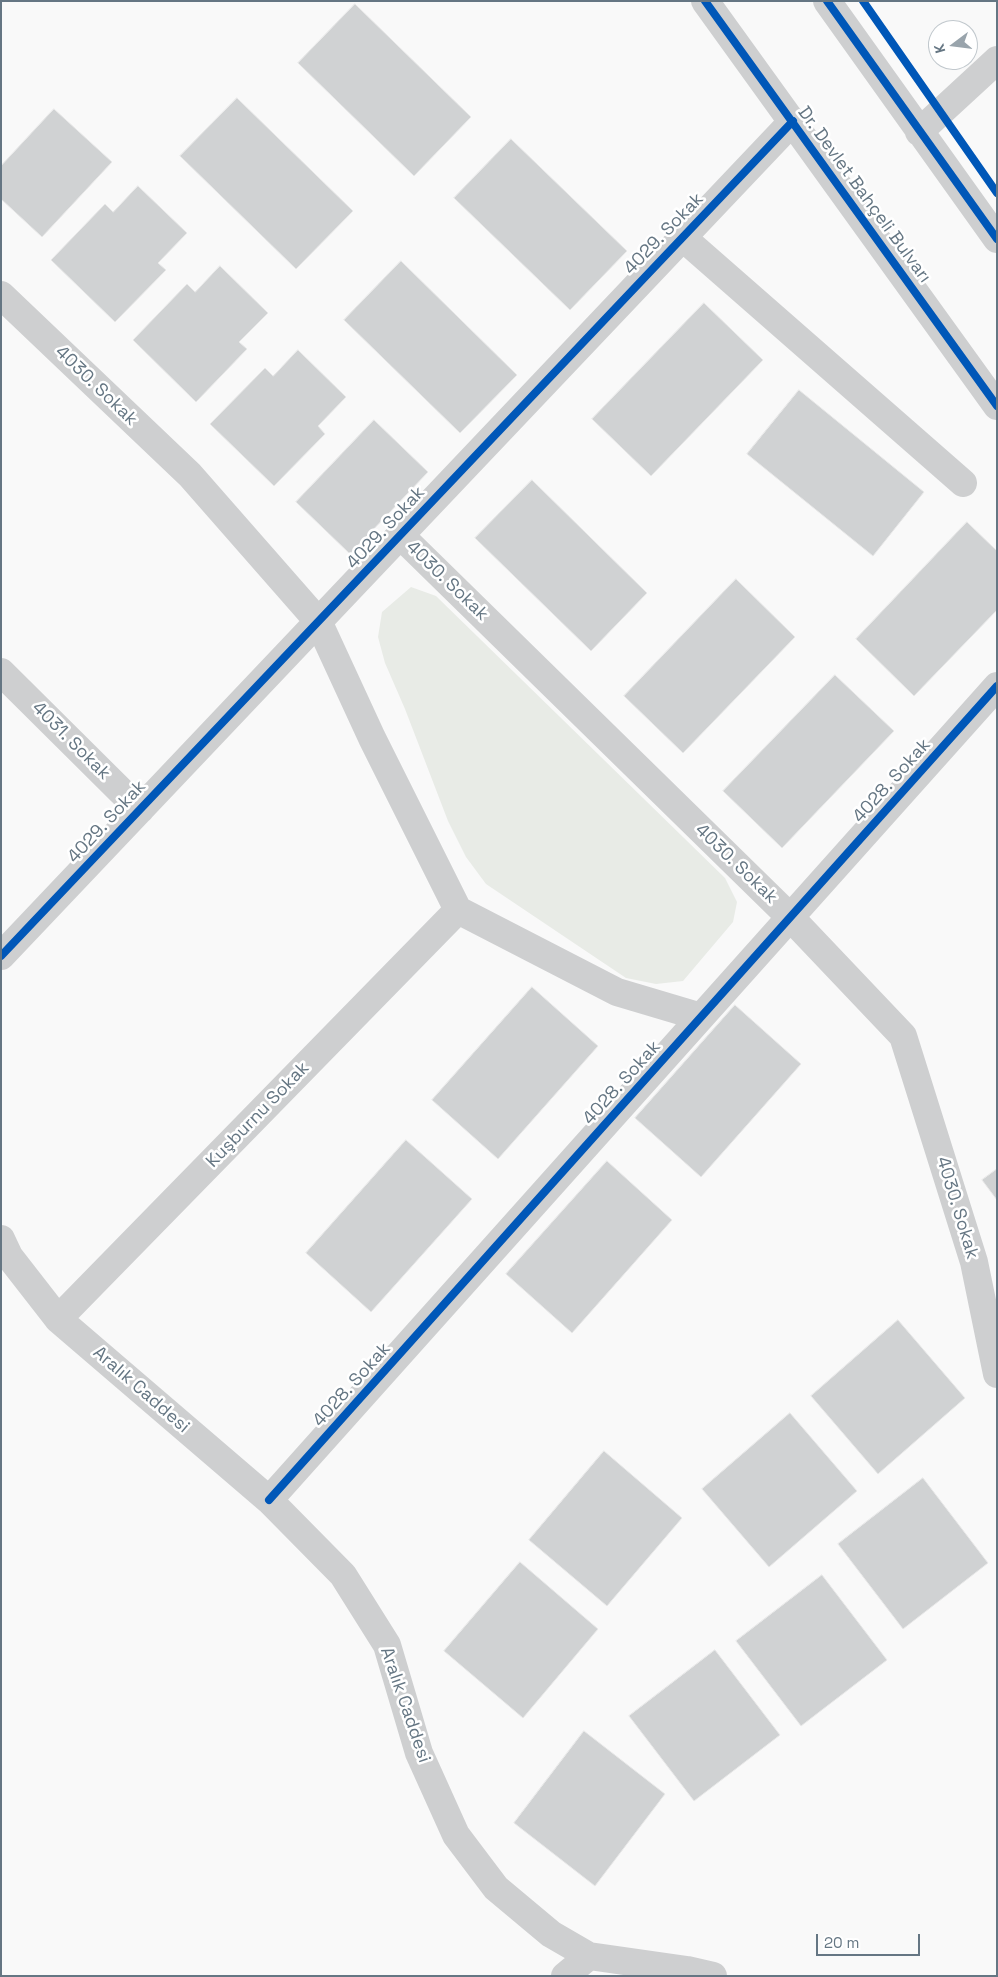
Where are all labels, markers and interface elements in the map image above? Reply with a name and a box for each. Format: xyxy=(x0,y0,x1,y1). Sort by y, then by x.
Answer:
north arrow xyxy=(928,20,978,70)
text: K xyxy=(930,42,949,55)
street label: Dr. Devlet Bahçeli Bulvarı xyxy=(793,103,935,287)
street label: 4029. Sokak xyxy=(620,189,708,279)
street label: 4030. Sokak xyxy=(50,341,142,431)
street label: 4029. Sokak xyxy=(342,482,430,574)
street label: 4030. Sokak xyxy=(401,536,493,626)
street label: 4031. Sokak xyxy=(27,697,115,785)
street label: 4028. Sokak xyxy=(849,734,935,828)
street label: 4029. Sokak xyxy=(63,776,151,868)
street label: 4030. Sokak xyxy=(690,819,782,909)
street label: 4028. Sokak xyxy=(579,1036,665,1130)
street label: Kuşburnu Sokak xyxy=(202,1058,314,1172)
street label: 4030. Sokak xyxy=(931,1154,983,1262)
street label: 4028. Sokak xyxy=(309,1338,395,1432)
street label: Aralık Caddesi xyxy=(88,1342,194,1438)
street label: Aralık Caddesi xyxy=(375,1644,435,1766)
scale bar xyxy=(818,1924,922,1956)
text: 20 m xyxy=(824,1933,859,1952)

